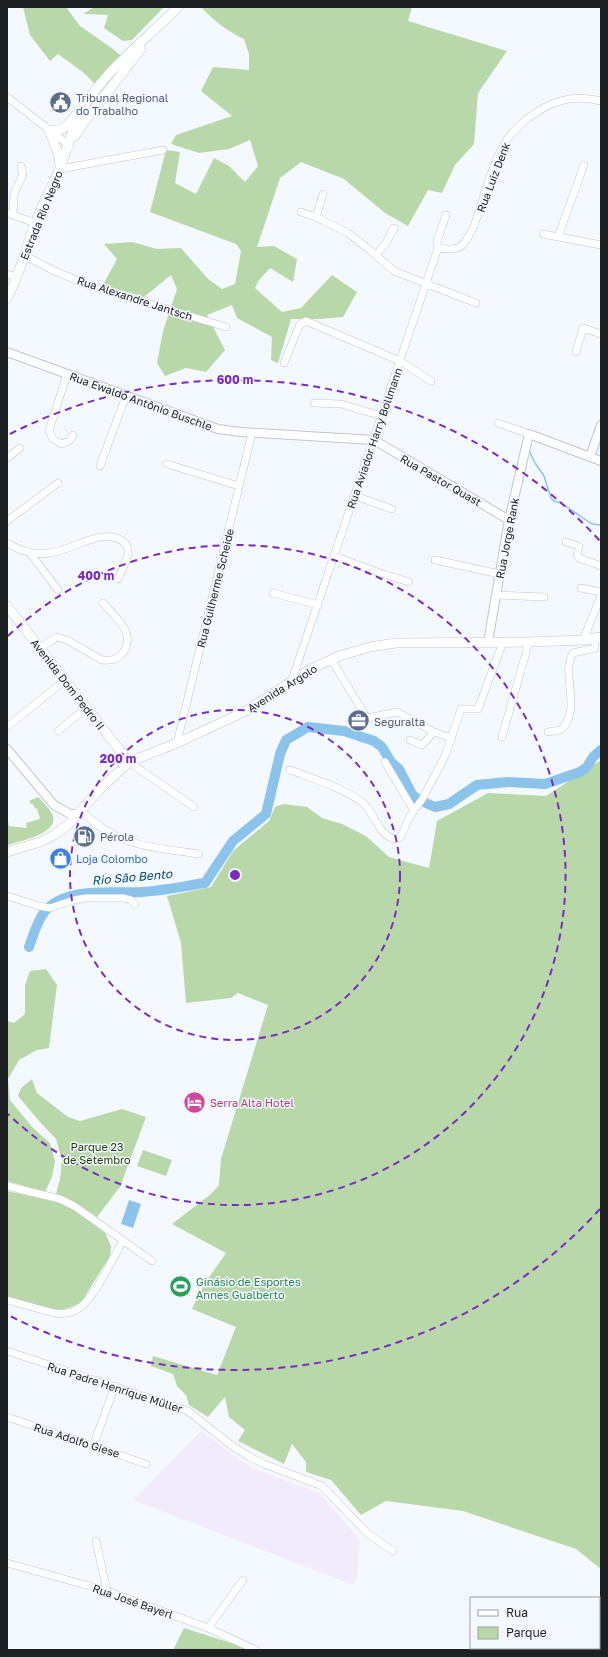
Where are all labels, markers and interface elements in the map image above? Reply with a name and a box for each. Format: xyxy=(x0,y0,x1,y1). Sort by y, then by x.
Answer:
public building icon: Tribunal Regional do Trabalho xyxy=(47,90,73,116)
place label: Tribunal Regional do Trabalho xyxy=(76,91,169,117)
street label: Rua Luiz Denk xyxy=(474,140,512,214)
street label: Estrada Rio Negro xyxy=(17,168,65,262)
street label: Rua Alexandre Jantsch xyxy=(76,273,194,323)
street label: Rua Aviador Harry Bollmann xyxy=(344,366,404,510)
street label: Rua Ewaldo Antônio Buschle xyxy=(68,369,214,433)
text: 600 m xyxy=(217,372,253,387)
street label: Rua Pastor Quast xyxy=(398,452,484,508)
street label: Rua Jorge Rank xyxy=(493,496,521,580)
street label: Rua Guilherme Scheide xyxy=(194,527,236,649)
text: 400 m xyxy=(78,568,114,583)
street label: Avenida Dom Pedro II xyxy=(28,636,108,732)
street label: Avenida Argolo xyxy=(245,661,319,715)
office icon: Seguralta xyxy=(346,708,372,734)
place label: Seguralta xyxy=(374,715,425,728)
text: 200 m xyxy=(100,751,136,766)
fuel station icon: Pérola xyxy=(71,823,97,849)
place label: Pérola xyxy=(100,830,134,843)
shop icon: Loja Colombo xyxy=(48,845,74,871)
place label: Loja Colombo xyxy=(76,852,148,865)
water label: Rio São Bento xyxy=(91,866,174,888)
centre of rings xyxy=(228,868,242,882)
hotel icon: Serra Alta Hotel xyxy=(182,1089,208,1115)
place label: Serra Alta Hotel xyxy=(210,1096,294,1109)
park label: Parque 23 de Setembro xyxy=(63,1140,131,1166)
sports icon: Ginásio de Esportes Annes Gualberto xyxy=(168,1274,194,1300)
place label: Ginásio de Esportes Annes Gualberto xyxy=(196,1275,301,1301)
street label: Rua Padre Henrique Müller xyxy=(46,1359,185,1415)
street label: Rua Adolfo Giese xyxy=(32,1420,122,1460)
street label: Rua José Bayerl xyxy=(91,1581,175,1621)
legend xyxy=(470,1597,600,1649)
text: Rua xyxy=(506,1605,528,1620)
text: Parque xyxy=(506,1625,547,1640)

